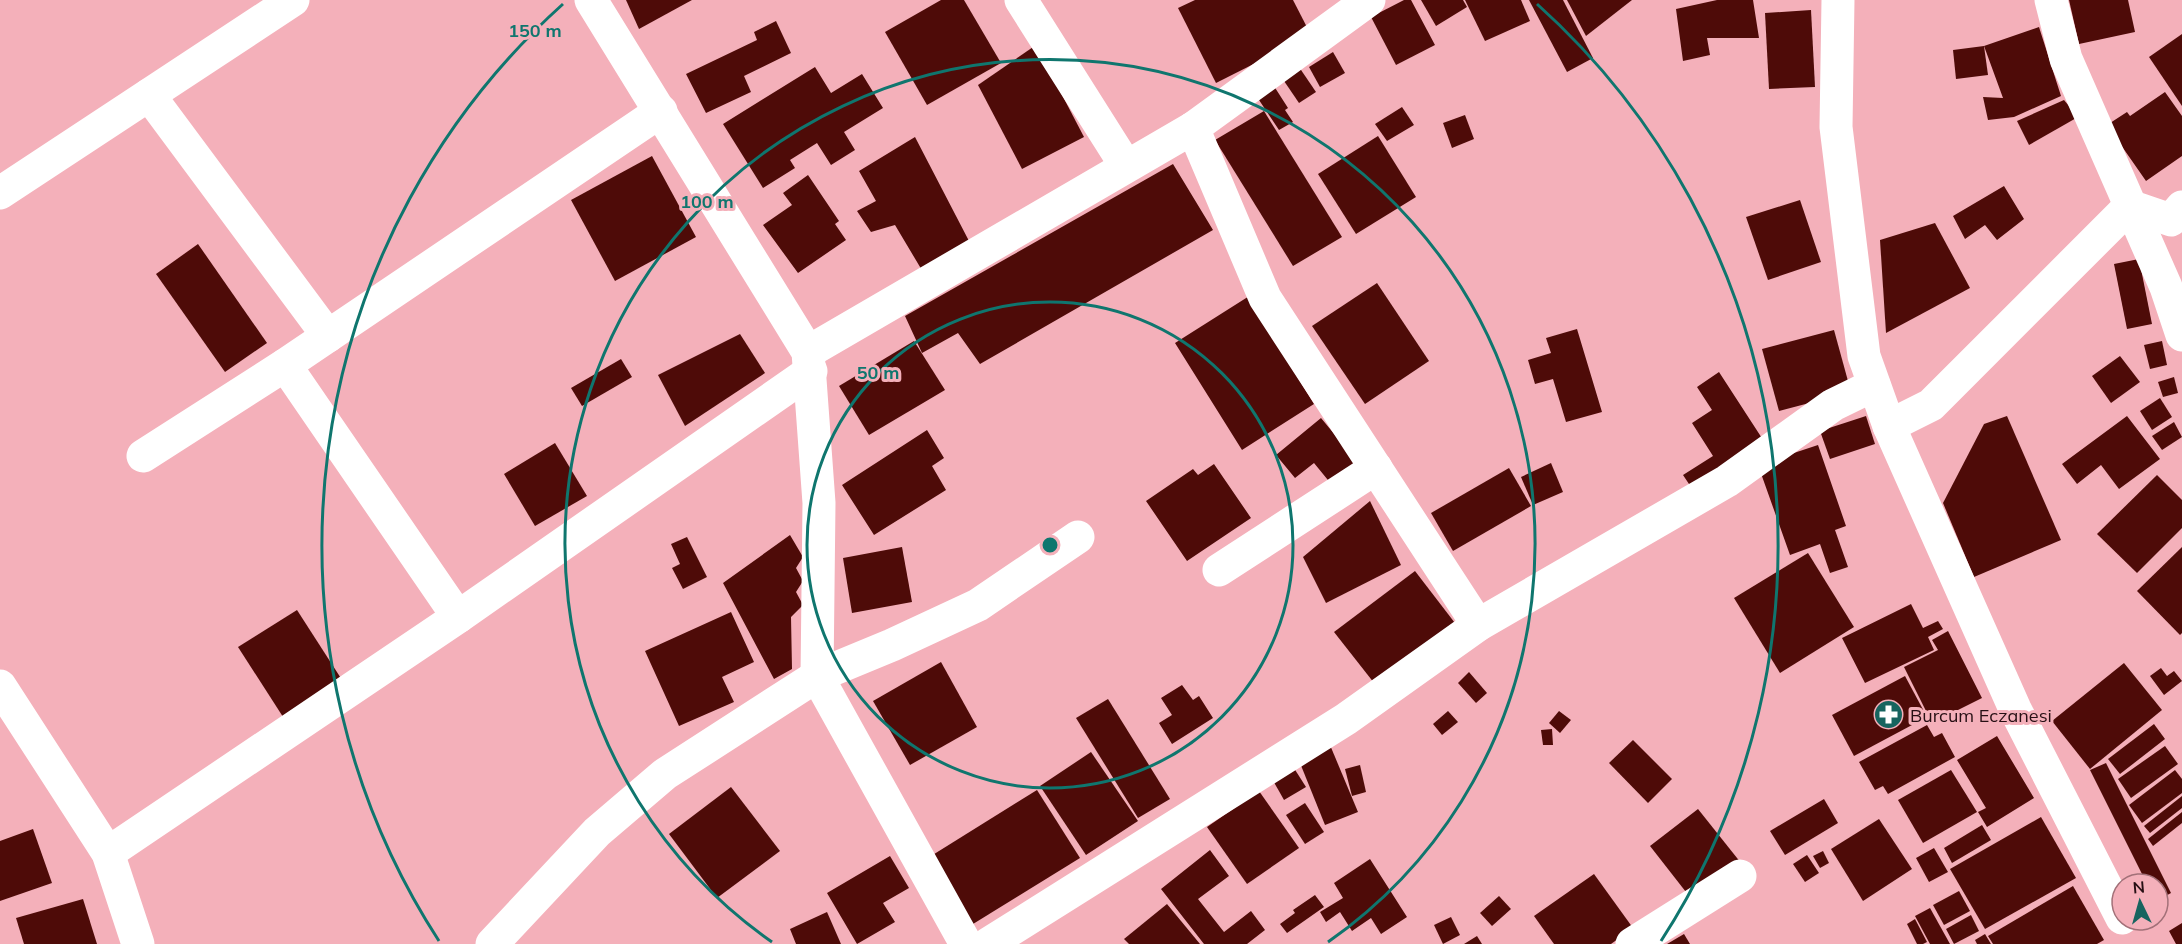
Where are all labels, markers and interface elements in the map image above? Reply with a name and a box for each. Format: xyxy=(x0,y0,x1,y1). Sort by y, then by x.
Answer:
text: 150 m xyxy=(508,19,562,42)
text: 100 m xyxy=(680,190,734,213)
text: 50 m xyxy=(857,361,899,384)
centre of rings xyxy=(1040,535,1060,555)
pharmacy icon: Burcum Eczanesi xyxy=(1873,699,1905,731)
place label: Burcum Eczanesi xyxy=(1910,704,2052,727)
north arrow xyxy=(2110,872,2170,932)
text: N xyxy=(2132,877,2146,898)

